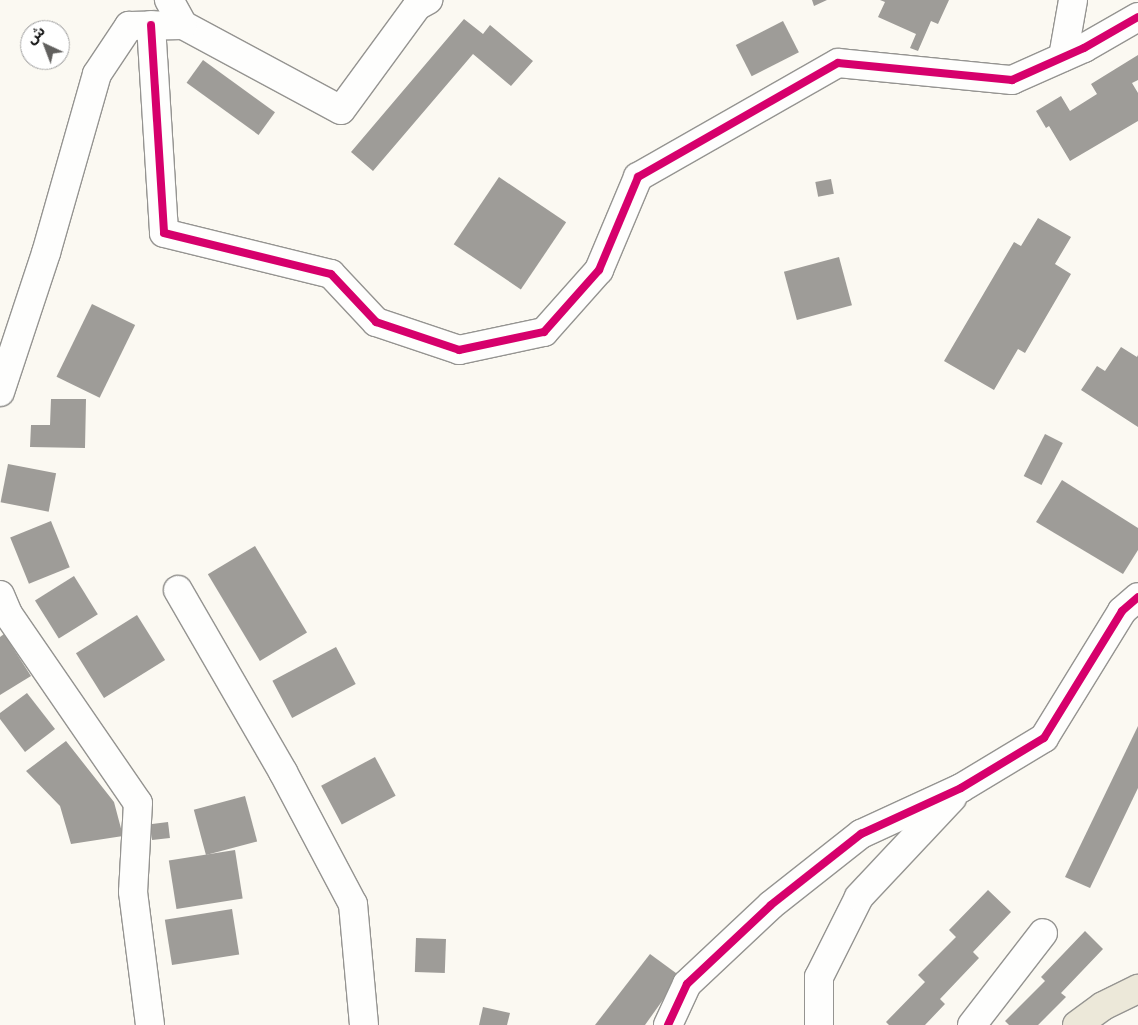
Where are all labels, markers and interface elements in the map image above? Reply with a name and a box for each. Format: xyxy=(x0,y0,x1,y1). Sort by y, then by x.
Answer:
north arrow xyxy=(20,20,70,70)
text: ش xyxy=(23,22,48,47)

